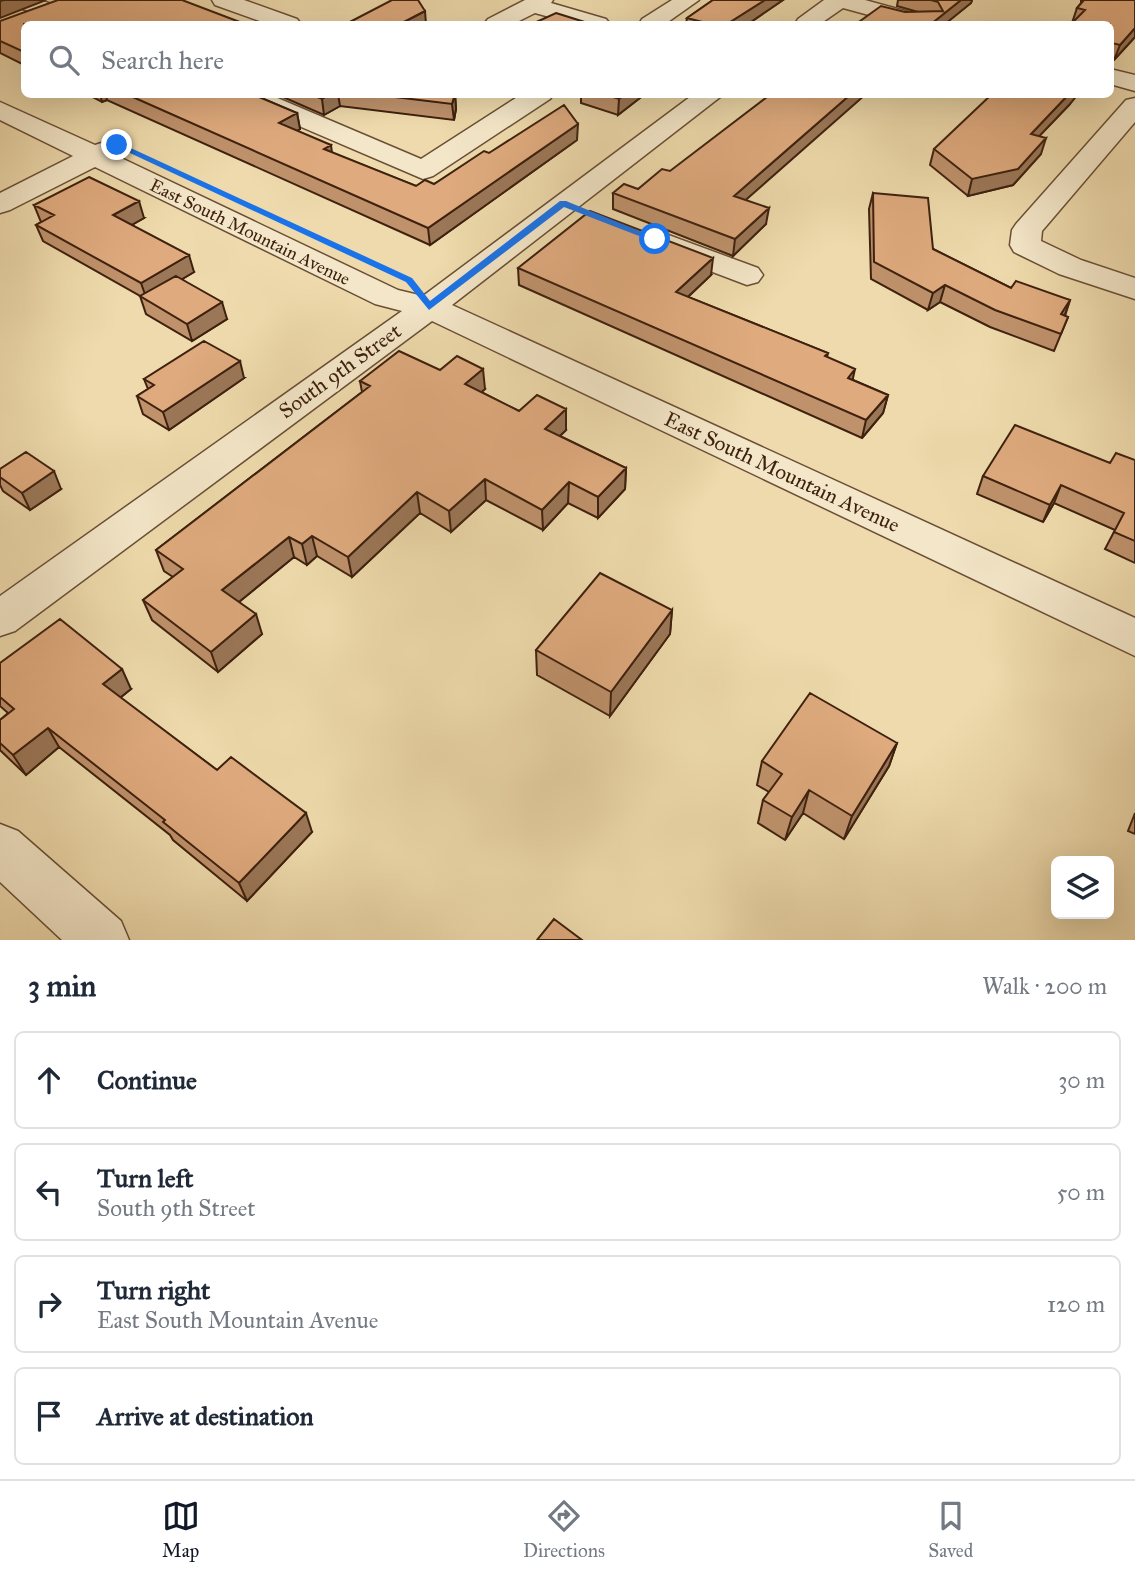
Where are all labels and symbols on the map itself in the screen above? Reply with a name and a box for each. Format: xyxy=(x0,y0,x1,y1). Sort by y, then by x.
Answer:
route end xyxy=(101,129,132,160)
street label: East South Mountain Avenue xyxy=(146,174,354,290)
route start xyxy=(639,223,670,254)
street label: South 9th Street xyxy=(274,318,407,424)
street label: East South Mountain Avenue xyxy=(660,406,904,538)

